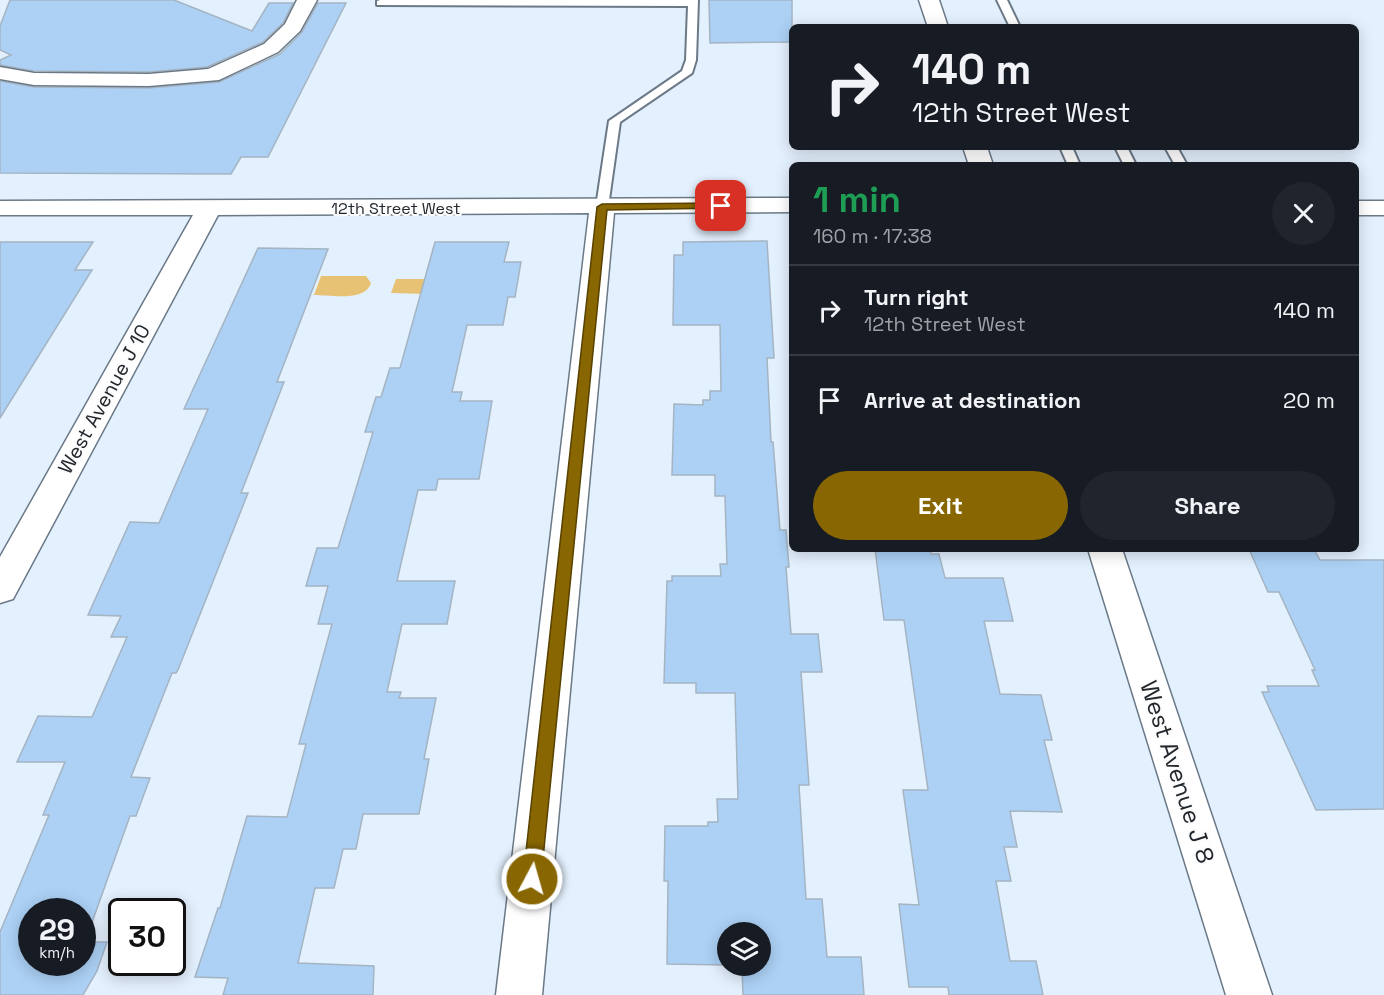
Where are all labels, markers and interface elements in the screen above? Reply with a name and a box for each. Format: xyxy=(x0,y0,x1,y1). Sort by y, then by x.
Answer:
text: 140 m xyxy=(912,43,1031,96)
icon: right xyxy=(813,48,891,126)
text: 12th Street West xyxy=(912,95,1130,130)
text: 1 min xyxy=(813,177,901,223)
pin xyxy=(695,180,746,231)
button: close xyxy=(1272,182,1335,245)
icon: arrive xyxy=(704,189,737,222)
street label: 12th Street West xyxy=(331,198,461,219)
text: 160 m · 17:38 xyxy=(813,223,932,249)
text: Turn right xyxy=(864,283,969,311)
icon: right xyxy=(813,294,846,327)
text: 140 m xyxy=(1273,296,1335,324)
text: 12th Street West xyxy=(864,311,1026,337)
street label: West Avenue J 10 xyxy=(52,319,156,479)
icon: arrive xyxy=(813,384,846,417)
text: Arrive at destination xyxy=(864,386,1081,414)
text: 20 m xyxy=(1283,386,1335,414)
button: Exit xyxy=(813,471,1068,540)
button: Share xyxy=(1080,471,1335,540)
street label: West Avenue J 8 xyxy=(1133,676,1222,867)
position arrow xyxy=(500,847,564,911)
speed limit sign: 30 xyxy=(108,898,186,976)
text: 29 xyxy=(39,910,75,949)
map controls xyxy=(717,922,771,976)
button: layers xyxy=(717,922,771,976)
text: km/h xyxy=(39,943,75,962)

